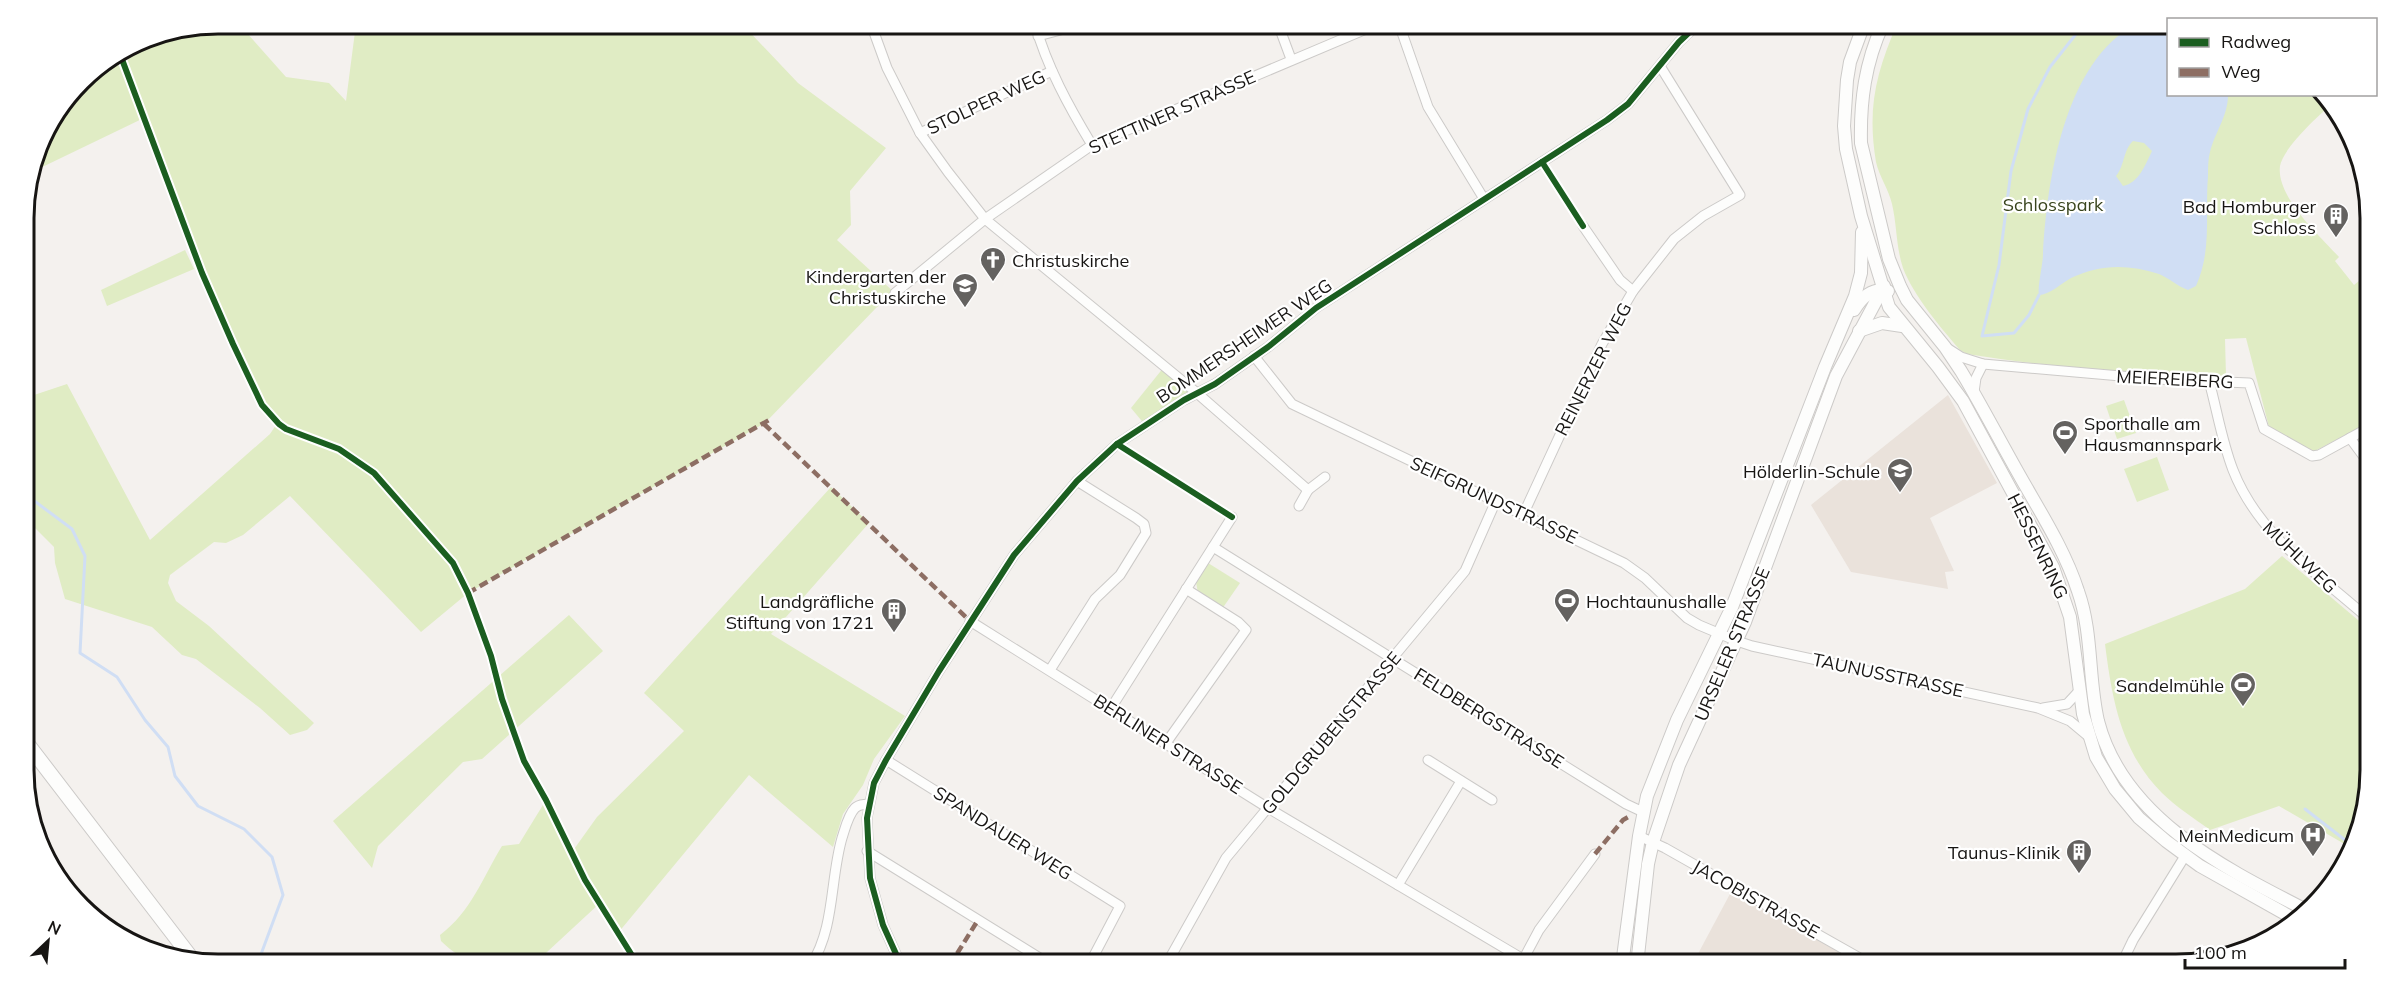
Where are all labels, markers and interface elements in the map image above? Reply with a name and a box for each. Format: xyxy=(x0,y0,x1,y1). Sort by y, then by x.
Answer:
legend xyxy=(2167,18,2377,96)
text: Radweg xyxy=(2221,30,2291,53)
text: Weg xyxy=(2221,60,2261,83)
street label: STOLPER WEG xyxy=(923,65,1049,139)
street label: STETTINER STRASSE xyxy=(1085,65,1259,159)
park label: Schlosspark xyxy=(2003,193,2104,216)
place label: Bad Homburger Schloss xyxy=(2183,195,2316,239)
building icon: Bad Homburger Schloss xyxy=(2321,201,2351,239)
church icon: Christuskirche xyxy=(978,245,1008,283)
place label: Christuskirche xyxy=(1012,249,1129,272)
place label: Kindergarten der Christuskirche xyxy=(806,265,946,309)
school or university icon: Kindergarten der Christuskirche xyxy=(950,271,980,309)
street label: BOMMERSHEIMER WEG xyxy=(1152,274,1336,408)
street label: REINERZER WEG xyxy=(1550,299,1636,439)
street label: MEIEREIBERG xyxy=(2116,364,2234,394)
place label: Sporthalle am Hausmannspark xyxy=(2084,412,2223,456)
sports icon: Sporthalle am Hausmannspark xyxy=(2050,418,2080,456)
street label: SEIFGRUNDSTRASSE xyxy=(1407,451,1581,549)
school or university icon: Hölderlin-Schule xyxy=(1885,456,1915,494)
place label: Hölderlin-Schule xyxy=(1743,460,1880,483)
street label: HESSENRING xyxy=(2003,490,2073,602)
street label: MÜHLWEG xyxy=(2258,516,2342,598)
street label: URSELER STRASSE xyxy=(1689,564,1775,724)
sports icon: Hochtaunushalle xyxy=(1552,586,1582,624)
place label: Landgräfliche Stiftung von 1721 xyxy=(726,590,874,634)
place label: Hochtaunushalle xyxy=(1586,590,1727,613)
building icon: Landgräfliche Stiftung von 1721 xyxy=(879,596,909,634)
street label: GOLDGRUBENSTRASSE xyxy=(1256,647,1406,819)
street label: TAUNUSSTRASSE xyxy=(1810,648,1966,702)
street label: FELDBERGSTRASSE xyxy=(1410,663,1568,773)
sports icon: Sandelmühle xyxy=(2228,670,2258,708)
place label: Sandelmühle xyxy=(2116,674,2224,697)
street label: BERLINER STRASSE xyxy=(1089,689,1247,799)
street label: SPANDAUER WEG xyxy=(929,781,1077,885)
hospital icon: MeinMedicum xyxy=(2298,820,2328,858)
place label: MeinMedicum xyxy=(2179,824,2294,847)
building icon: Taunus-Klinik xyxy=(2064,837,2094,875)
place label: Taunus-Klinik xyxy=(1948,841,2061,864)
street label: JACOBISTRASSE xyxy=(1688,855,1824,943)
north arrow xyxy=(18,911,78,971)
text: N xyxy=(45,916,64,939)
scale bar xyxy=(2185,932,2346,970)
text: 100 m xyxy=(2194,941,2247,964)

